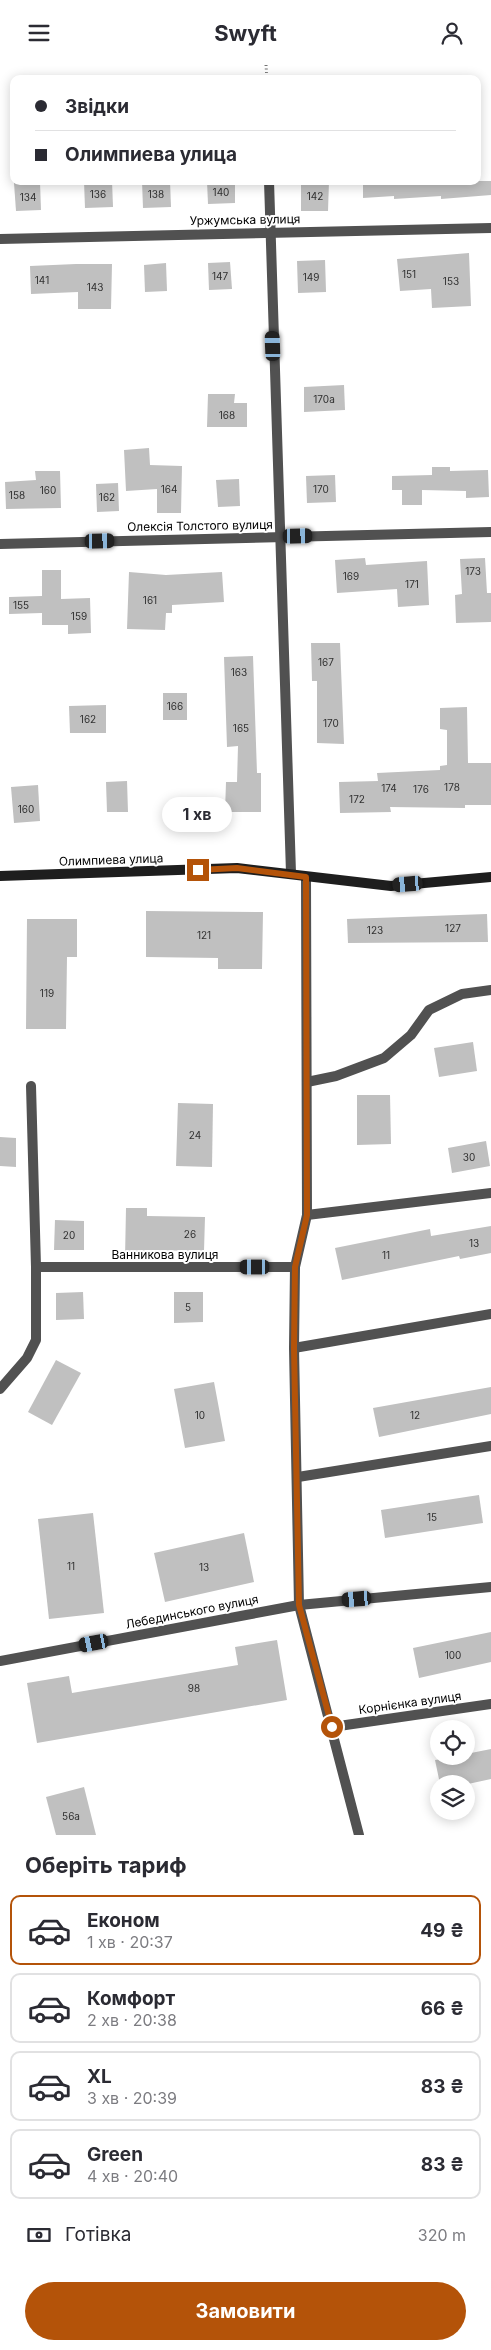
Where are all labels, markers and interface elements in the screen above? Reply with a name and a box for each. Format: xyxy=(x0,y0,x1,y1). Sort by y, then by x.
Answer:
icon: menu xyxy=(25,19,53,47)
icon: person xyxy=(438,19,466,47)
text: Swyft xyxy=(214,20,277,46)
text: Звідки xyxy=(65,95,129,118)
text: Олимпиева улица xyxy=(65,143,237,166)
house number: 140 xyxy=(213,186,229,198)
house number: 136 xyxy=(90,188,106,200)
house number: 138 xyxy=(148,188,164,200)
house number: 142 xyxy=(307,190,323,202)
house number: 134 xyxy=(20,191,36,203)
street label: Уржумська вулиця xyxy=(189,211,301,228)
house number: 151 xyxy=(402,268,416,280)
house number: 147 xyxy=(212,270,228,282)
house number: 149 xyxy=(303,271,319,283)
house number: 141 xyxy=(35,274,49,286)
house number: 153 xyxy=(443,275,459,287)
house number: 143 xyxy=(87,281,103,293)
car xyxy=(264,331,281,361)
house number: 170а xyxy=(313,393,335,405)
house number: 168 xyxy=(219,409,235,421)
house number: 164 xyxy=(161,483,177,495)
house number: 170 xyxy=(313,483,329,495)
house number: 160 xyxy=(40,484,56,496)
house number: 158 xyxy=(9,489,25,501)
house number: 162 xyxy=(99,491,115,503)
street label: Олексія Толстого вулиця xyxy=(127,517,273,534)
car xyxy=(282,528,313,544)
car xyxy=(84,533,115,549)
house number: 173 xyxy=(465,565,481,577)
house number: 169 xyxy=(343,570,359,582)
house number: 171 xyxy=(405,578,419,590)
house number: 161 xyxy=(143,594,157,606)
house number: 155 xyxy=(13,599,29,611)
house number: 159 xyxy=(71,610,87,622)
house number: 167 xyxy=(318,656,334,668)
house number: 163 xyxy=(231,666,247,678)
house number: 166 xyxy=(167,700,183,712)
house number: 162 xyxy=(80,713,96,725)
house number: 170 xyxy=(323,717,339,729)
house number: 165 xyxy=(233,722,249,734)
house number: 178 xyxy=(444,781,460,793)
house number: 174 xyxy=(381,782,397,794)
house number: 176 xyxy=(413,783,429,795)
house number: 172 xyxy=(349,793,365,805)
callout: 1 хв xyxy=(163,797,233,833)
house number: 160 xyxy=(18,803,34,815)
text: 1 хв xyxy=(182,804,212,824)
street label: Олимпиева улица xyxy=(58,850,163,869)
route end xyxy=(187,859,209,881)
car xyxy=(392,875,423,893)
house number: 127 xyxy=(445,922,461,934)
house number: 123 xyxy=(367,924,383,936)
house number: 121 xyxy=(197,929,211,941)
house number: 119 xyxy=(40,987,54,999)
house number: 24 xyxy=(189,1129,201,1141)
house number: 30 xyxy=(463,1151,475,1163)
house number: 26 xyxy=(184,1228,196,1240)
house number: 20 xyxy=(63,1229,75,1241)
house number: 13 xyxy=(469,1237,479,1249)
street label: Ванникова вулиця xyxy=(112,1247,219,1262)
house number: 11 xyxy=(382,1249,390,1261)
car xyxy=(240,1260,270,1275)
house number: 5 xyxy=(185,1301,191,1313)
house number: 10 xyxy=(195,1409,205,1421)
house number: 12 xyxy=(410,1409,420,1421)
house number: 15 xyxy=(427,1511,437,1523)
house number: 11 xyxy=(67,1560,75,1572)
house number: 13 xyxy=(199,1561,209,1573)
car xyxy=(341,1590,372,1608)
street label: Лебединського вулиця xyxy=(124,1591,260,1632)
car xyxy=(77,1633,110,1653)
house number: 100 xyxy=(445,1649,461,1661)
house number: 98 xyxy=(188,1682,200,1694)
street label: Корнієнка вулиця xyxy=(358,1688,462,1717)
route start xyxy=(321,1716,343,1738)
map controls xyxy=(430,1720,475,1820)
button: locate xyxy=(430,1720,475,1765)
button: layers xyxy=(430,1775,475,1820)
house number: 56а xyxy=(62,1810,80,1822)
text: Оберіть тариф xyxy=(25,1852,186,1878)
icon: car xyxy=(27,1908,72,1953)
text: Економ xyxy=(87,1909,160,1932)
text: 49 ₴ xyxy=(420,1919,464,1942)
text: 1 хв · 20:37 xyxy=(87,1932,173,1952)
icon: car xyxy=(27,1986,72,2031)
text: Комфорт xyxy=(87,1987,175,2010)
text: 66 ₴ xyxy=(421,1997,464,2020)
text: 2 хв · 20:38 xyxy=(87,2010,177,2030)
icon: car xyxy=(27,2064,72,2109)
text: XL xyxy=(87,2065,112,2088)
text: 83 ₴ xyxy=(421,2075,464,2098)
text: 3 хв · 20:39 xyxy=(87,2088,177,2108)
icon: car xyxy=(27,2142,72,2187)
text: Green xyxy=(87,2143,143,2166)
text: 83 ₴ xyxy=(421,2153,464,2176)
text: 4 хв · 20:40 xyxy=(87,2166,178,2186)
icon: cash xyxy=(25,2221,53,2249)
text: Готівка xyxy=(65,2223,131,2246)
text: 320 m xyxy=(418,2225,466,2245)
button: Замовити xyxy=(25,2282,466,2340)

